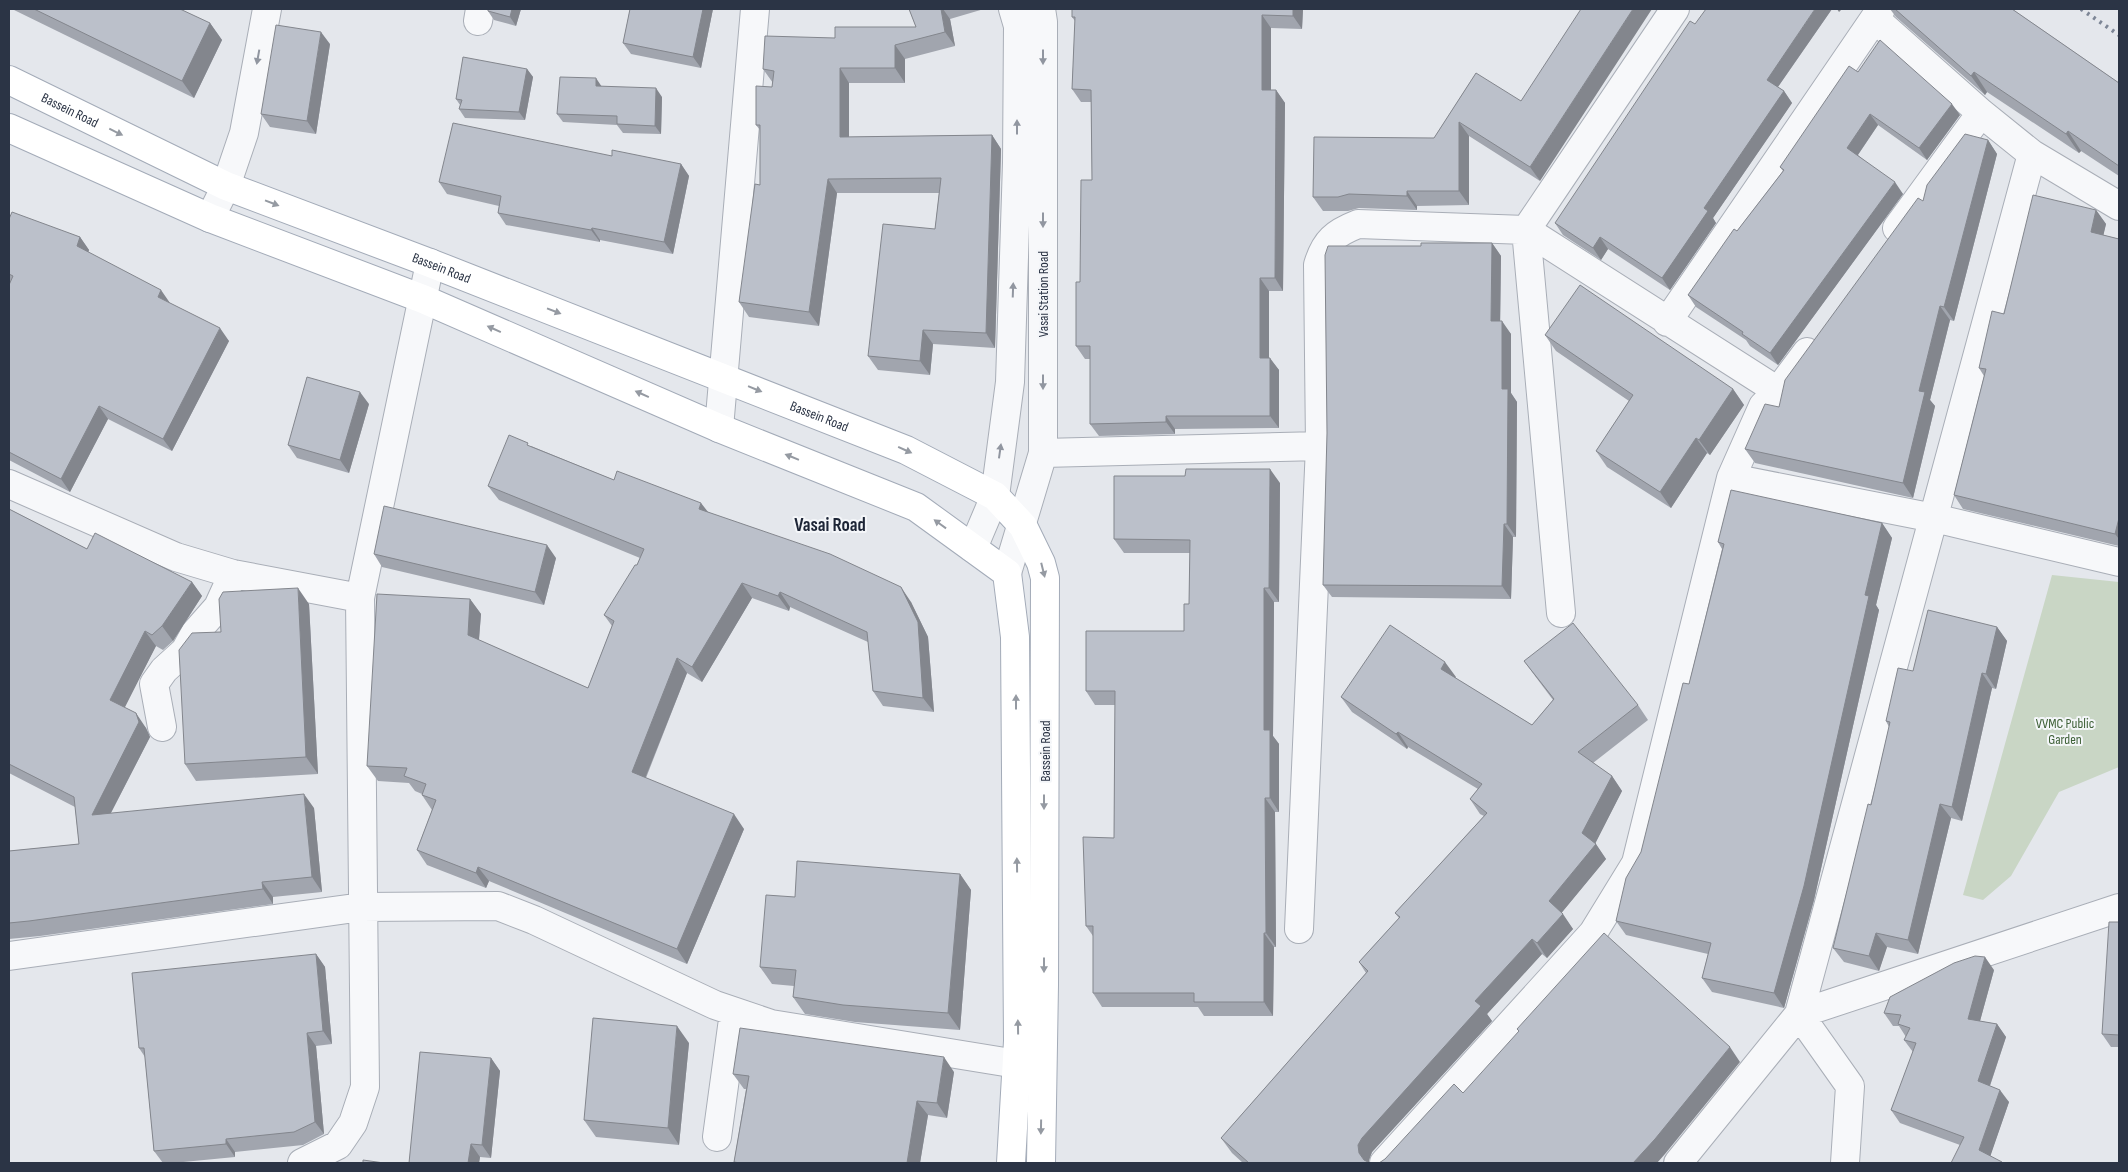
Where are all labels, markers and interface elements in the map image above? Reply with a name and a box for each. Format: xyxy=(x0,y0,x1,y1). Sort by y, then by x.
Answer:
one-way arrow xyxy=(254,49,262,65)
one-way arrow xyxy=(1039,50,1047,66)
street label: Bassein Road xyxy=(39,89,101,131)
one-way arrow xyxy=(1013,119,1021,135)
one-way arrow xyxy=(108,128,123,136)
one-way arrow xyxy=(265,199,280,207)
one-way arrow xyxy=(1039,212,1047,228)
street label: Bassein Road xyxy=(410,249,473,287)
street label: Vasai Station Road xyxy=(1035,251,1052,337)
one-way arrow xyxy=(1009,281,1017,297)
one-way arrow xyxy=(547,307,562,315)
one-way arrow xyxy=(487,324,501,332)
one-way arrow xyxy=(1039,375,1047,391)
one-way arrow xyxy=(747,386,762,393)
one-way arrow xyxy=(635,390,649,398)
street label: Bassein Road xyxy=(788,397,851,436)
one-way arrow xyxy=(997,443,1005,459)
one-way arrow xyxy=(898,446,912,454)
one-way arrow xyxy=(784,453,799,461)
district label: Vasai Road xyxy=(794,514,866,537)
one-way arrow xyxy=(933,519,947,529)
one-way arrow xyxy=(1039,563,1047,578)
one-way arrow xyxy=(1012,694,1020,710)
park label: VVMC Public Garden xyxy=(2036,715,2094,748)
street label: Bassein Road xyxy=(1037,720,1054,782)
one-way arrow xyxy=(1040,795,1048,811)
one-way arrow xyxy=(1013,856,1021,872)
one-way arrow xyxy=(1040,957,1048,973)
one-way arrow xyxy=(1014,1019,1022,1035)
one-way arrow xyxy=(1037,1120,1045,1136)

